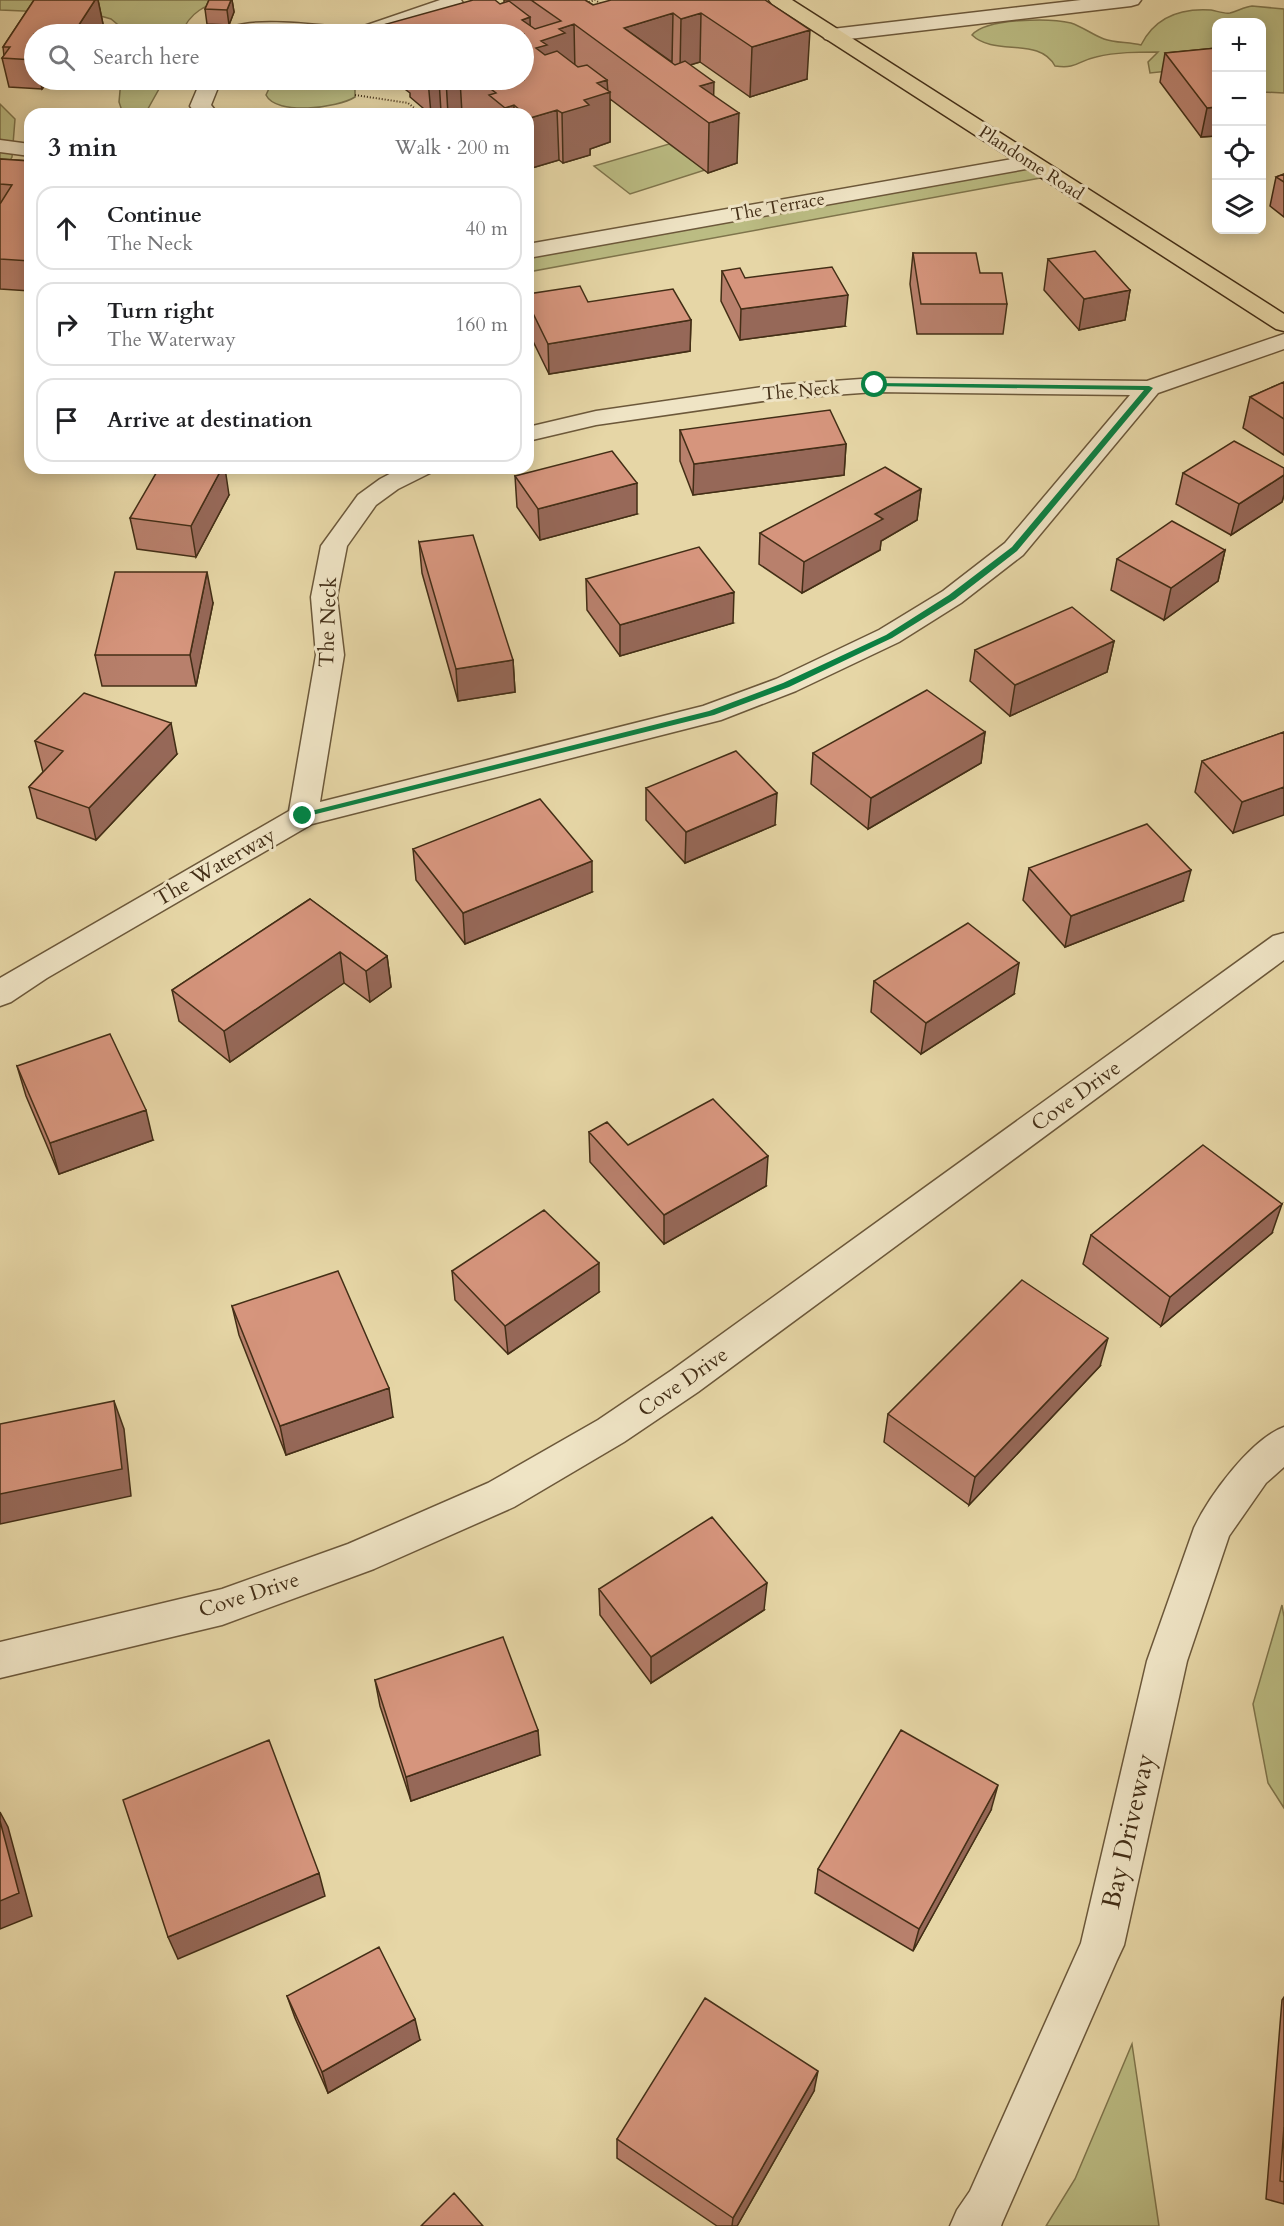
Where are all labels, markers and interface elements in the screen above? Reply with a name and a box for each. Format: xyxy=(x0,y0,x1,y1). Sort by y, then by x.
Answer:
map controls xyxy=(1212,18,1266,234)
button: + xyxy=(1212,18,1266,72)
search box xyxy=(24,24,534,90)
icon: search xyxy=(45,41,78,74)
text: Search here xyxy=(93,42,200,72)
button: − xyxy=(1212,72,1266,126)
street label: Plandome Road xyxy=(974,120,1089,206)
button: locate xyxy=(1212,126,1266,180)
text: 3 min xyxy=(48,130,117,165)
text: Walk · 200 m xyxy=(395,134,510,161)
button: layers xyxy=(1212,180,1266,234)
street label: The Terrace xyxy=(729,186,827,228)
text: Continue xyxy=(107,200,202,230)
icon: ahead xyxy=(50,212,83,245)
text: 40 m xyxy=(465,215,508,242)
text: The Neck xyxy=(107,230,193,257)
text: Turn right xyxy=(107,296,214,326)
icon: right xyxy=(50,308,83,341)
text: 160 m xyxy=(455,311,508,338)
text: The Waterway xyxy=(107,326,236,353)
route start xyxy=(861,371,887,397)
street label: The Neck xyxy=(761,375,841,407)
icon: arrive xyxy=(50,404,83,437)
text: Arrive at destination xyxy=(107,405,312,435)
street label: The Neck xyxy=(312,576,344,668)
route end xyxy=(289,802,315,828)
street label: The Waterway xyxy=(149,821,281,913)
street label: Cove Drive xyxy=(1025,1054,1127,1138)
street label: Cove Drive xyxy=(632,1340,734,1424)
street label: Cove Drive xyxy=(195,1565,303,1625)
street label: Bay Driveway xyxy=(1093,1750,1163,1912)

